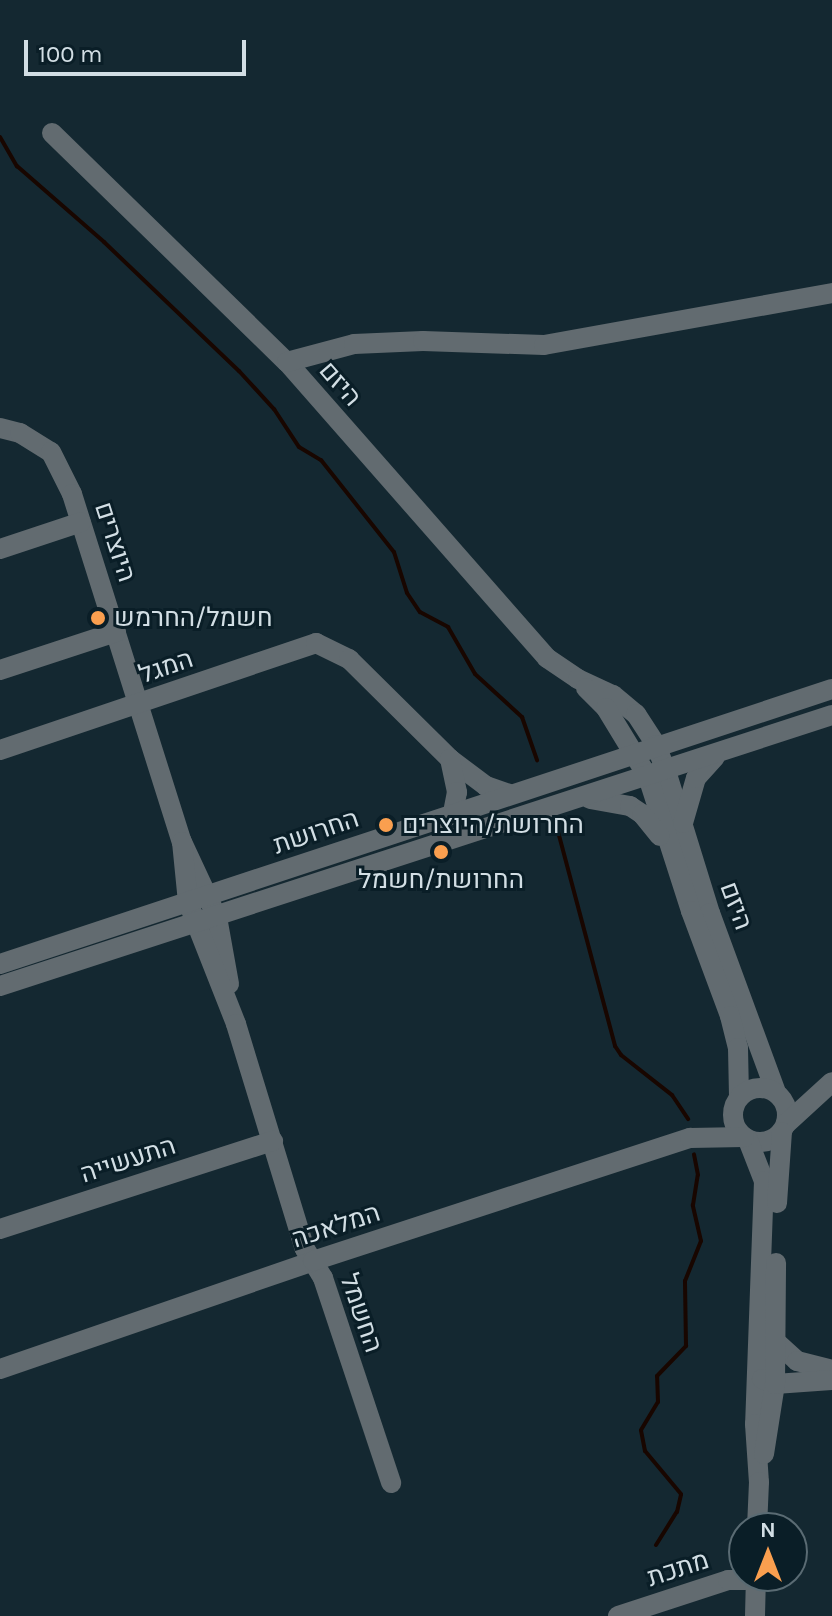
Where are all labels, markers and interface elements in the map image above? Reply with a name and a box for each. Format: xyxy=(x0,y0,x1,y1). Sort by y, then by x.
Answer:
scale bar xyxy=(28,24,250,74)
text: 100 m xyxy=(38,40,103,68)
street label: היזם xyxy=(312,355,368,413)
street label: היוצרים xyxy=(87,498,143,586)
place label: חשמל/החרמש xyxy=(114,602,272,634)
marker: חשמל/החרמש xyxy=(89,609,107,627)
street label: המגל xyxy=(135,643,197,691)
street label: החרושת xyxy=(269,803,363,861)
place label: החרושת/היוצרים xyxy=(402,809,584,841)
marker: החרושת/היוצרים xyxy=(377,816,395,834)
marker: החרושת/חשמל xyxy=(432,843,450,861)
place label: החרושת/חשמל xyxy=(358,864,524,896)
street label: היזם xyxy=(713,878,759,934)
street label: התעשייה xyxy=(76,1130,180,1190)
street label: המלאכה xyxy=(288,1197,384,1255)
street label: החשמל xyxy=(333,1269,389,1357)
north arrow xyxy=(728,1512,808,1592)
text: N xyxy=(760,1517,776,1543)
street label: מתכת xyxy=(643,1544,713,1594)

